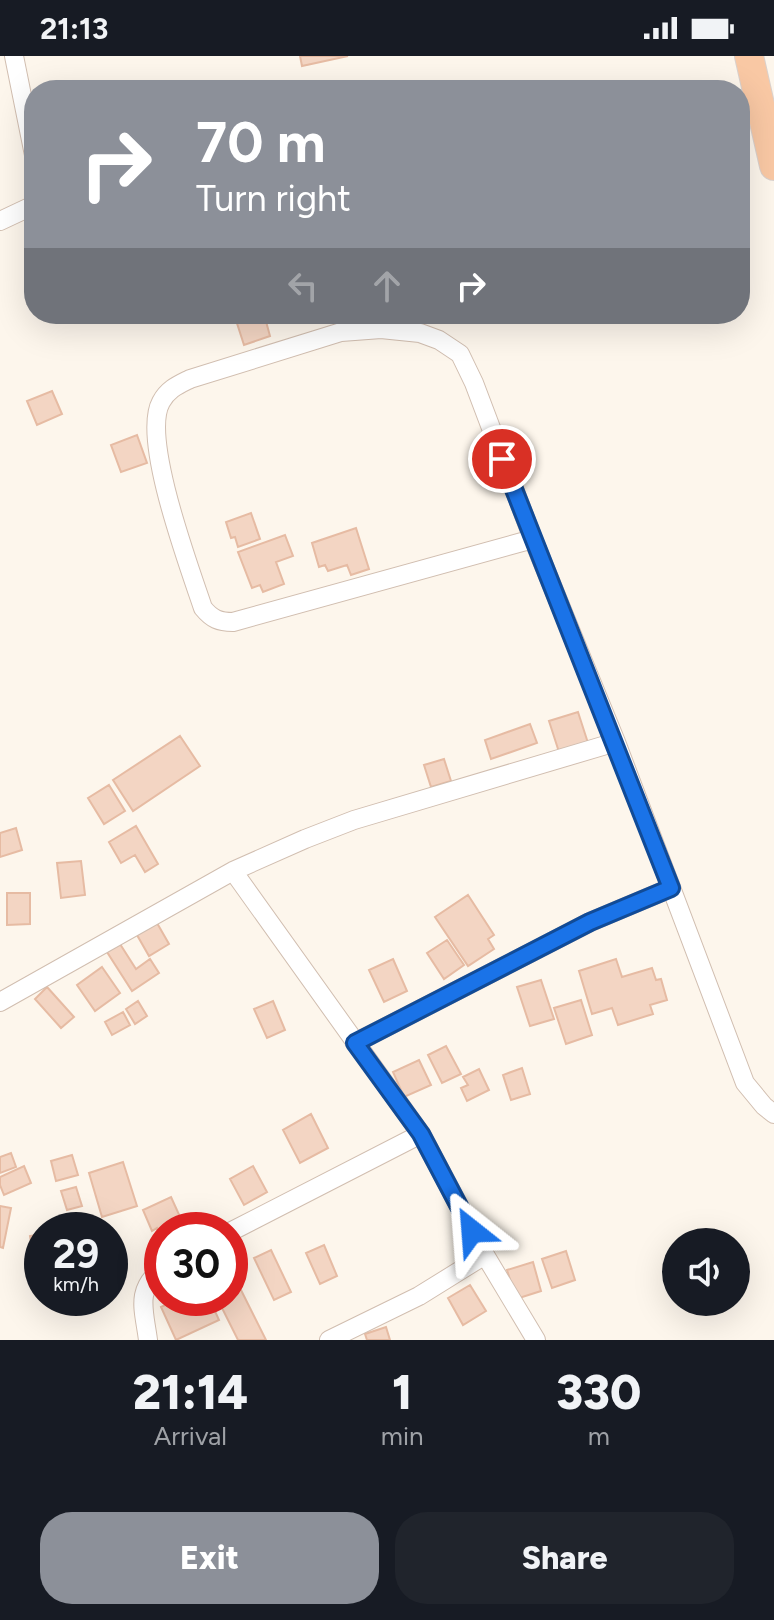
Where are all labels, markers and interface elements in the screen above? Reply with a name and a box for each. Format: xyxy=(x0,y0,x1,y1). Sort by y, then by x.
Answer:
text: 21:13 xyxy=(40,10,108,47)
text: 70 m xyxy=(196,109,326,176)
icon: right xyxy=(64,112,168,216)
text: Turn right xyxy=(196,177,351,220)
icon: left xyxy=(281,264,325,308)
icon: ahead xyxy=(365,264,409,308)
icon: right xyxy=(449,264,493,308)
pin xyxy=(468,425,536,493)
icon: arrive xyxy=(480,437,524,481)
position arrow xyxy=(430,1189,514,1273)
speed limit sign: 30 xyxy=(144,1212,248,1316)
map controls xyxy=(662,1228,750,1316)
button: sound xyxy=(662,1228,750,1316)
text: 29 xyxy=(53,1230,99,1278)
text: km/h xyxy=(53,1272,99,1296)
text: 21:14 xyxy=(133,1363,248,1421)
text: 1 xyxy=(392,1363,412,1421)
text: 330 xyxy=(556,1363,641,1421)
text: Arrival xyxy=(154,1420,227,1452)
text: min xyxy=(381,1420,423,1452)
text: m xyxy=(588,1420,610,1452)
button: Exit xyxy=(40,1512,379,1604)
button: Share xyxy=(395,1512,734,1604)

